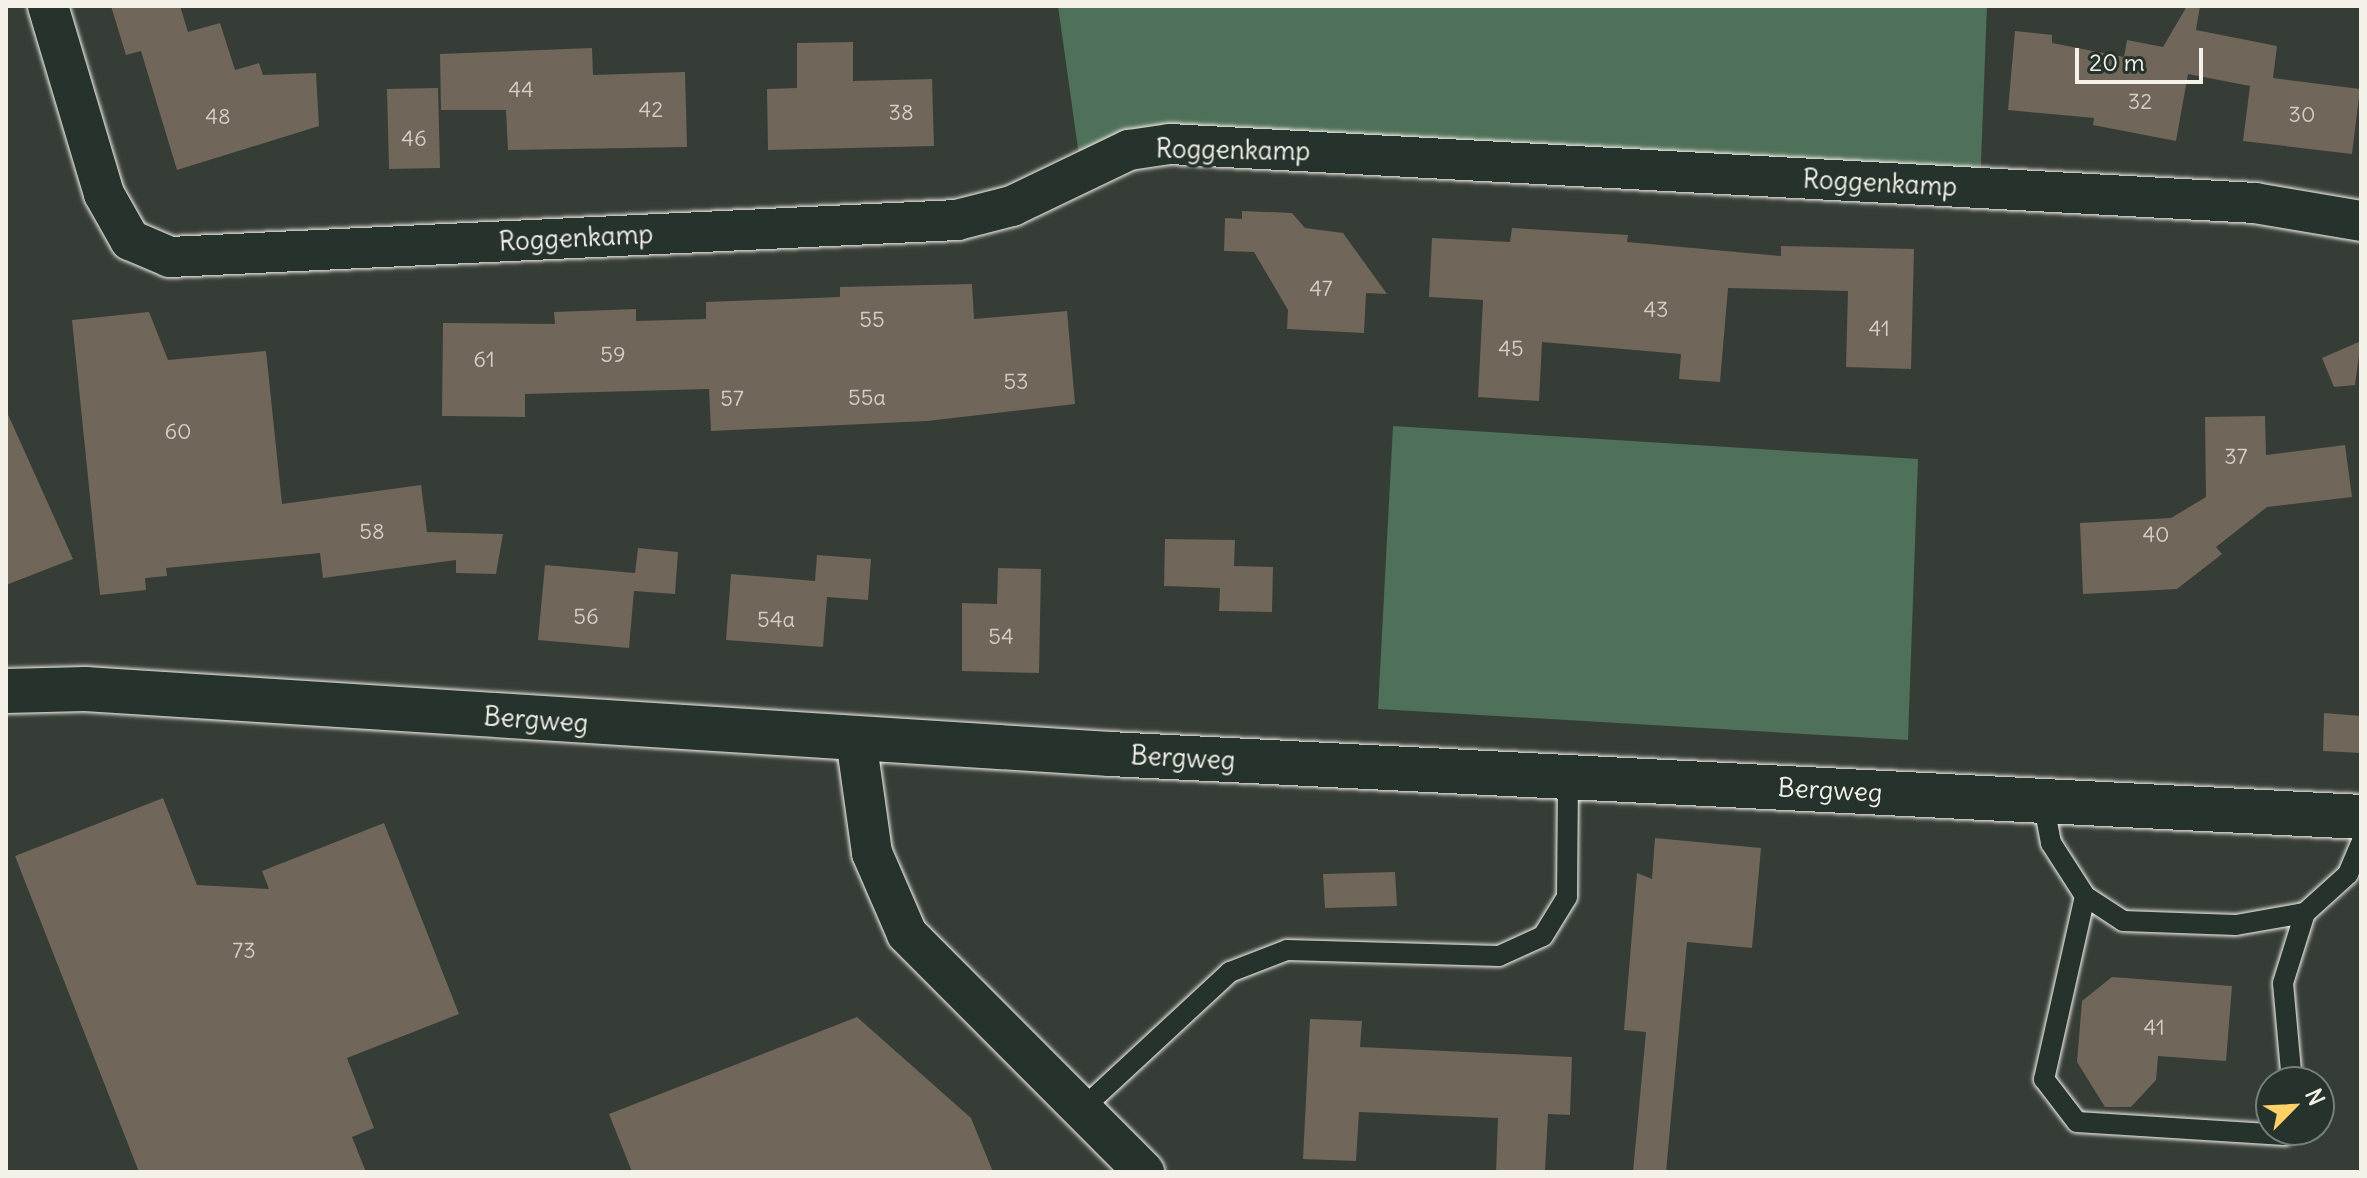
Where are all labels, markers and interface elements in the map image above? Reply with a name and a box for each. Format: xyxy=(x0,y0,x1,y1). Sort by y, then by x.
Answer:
scale bar xyxy=(2079,32,2207,82)
text: 20 m xyxy=(2089,47,2145,77)
house number: 44 xyxy=(508,77,534,103)
house number: 32 xyxy=(2128,89,2152,115)
house number: 42 xyxy=(639,97,663,123)
house number: 38 xyxy=(888,100,914,126)
house number: 30 xyxy=(2289,102,2315,128)
house number: 48 xyxy=(205,104,231,130)
house number: 46 xyxy=(401,126,427,152)
street label: Roggenkamp xyxy=(1155,133,1311,167)
street label: Roggenkamp xyxy=(1802,163,1958,203)
street label: Roggenkamp xyxy=(498,218,654,258)
house number: 47 xyxy=(1309,276,1333,302)
house number: 43 xyxy=(1643,297,1669,323)
house number: 55 xyxy=(859,307,885,333)
house number: 41 xyxy=(1868,316,1890,342)
house number: 45 xyxy=(1498,336,1524,362)
house number: 59 xyxy=(600,342,626,368)
house number: 61 xyxy=(473,347,495,373)
house number: 53 xyxy=(1003,369,1029,395)
house number: 55a xyxy=(848,385,886,411)
house number: 57 xyxy=(720,386,744,412)
house number: 60 xyxy=(164,419,192,445)
house number: 37 xyxy=(2224,444,2248,470)
house number: 58 xyxy=(359,519,385,545)
house number: 40 xyxy=(2142,522,2170,548)
house number: 56 xyxy=(573,604,599,630)
house number: 54a xyxy=(757,607,795,633)
house number: 54 xyxy=(988,624,1014,650)
street label: Bergweg xyxy=(483,701,589,739)
street label: Bergweg xyxy=(1130,740,1236,776)
street label: Bergweg xyxy=(1777,772,1883,808)
house number: 73 xyxy=(232,938,256,964)
house number: 41 xyxy=(2143,1015,2165,1041)
north arrow xyxy=(2255,1066,2335,1146)
text: N xyxy=(2299,1084,2331,1110)

